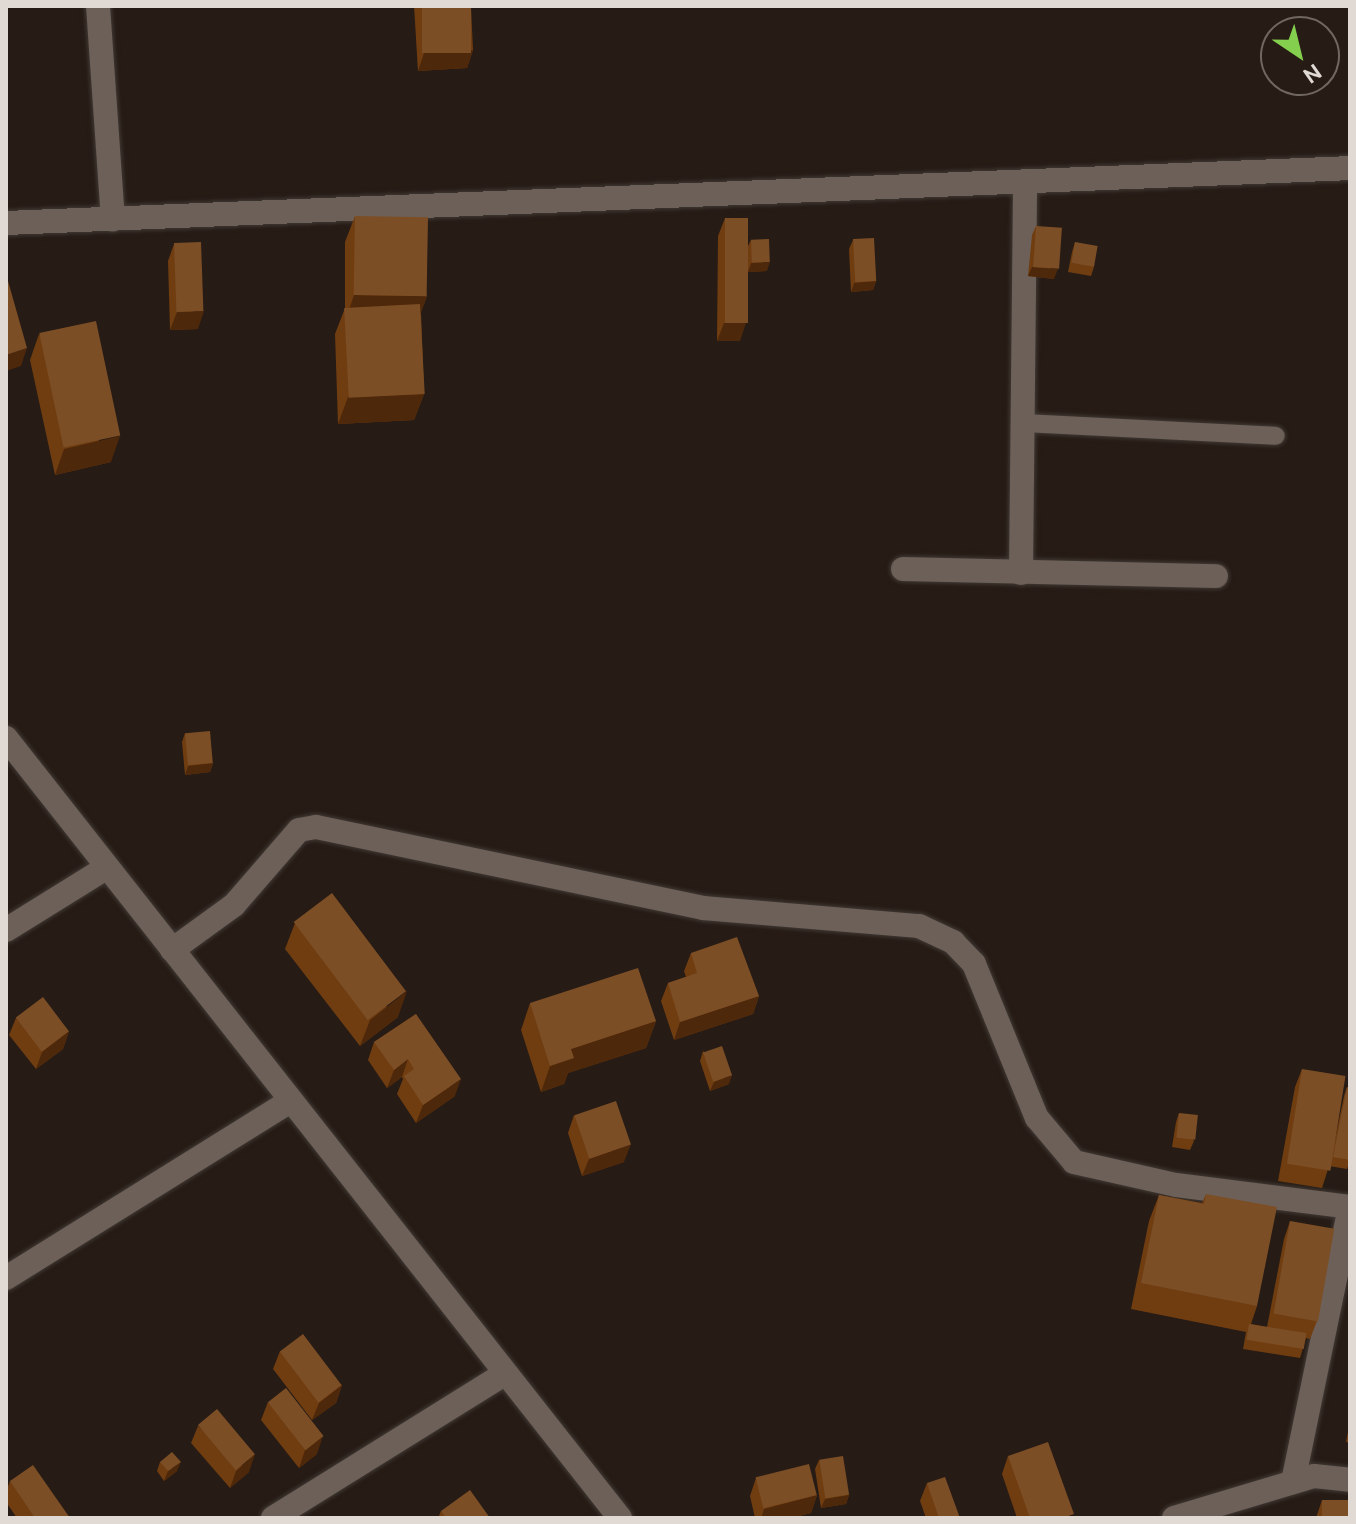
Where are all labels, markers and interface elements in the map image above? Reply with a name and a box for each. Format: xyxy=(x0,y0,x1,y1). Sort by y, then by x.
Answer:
north arrow xyxy=(1260,16,1340,96)
text: N xyxy=(1299,59,1327,89)

